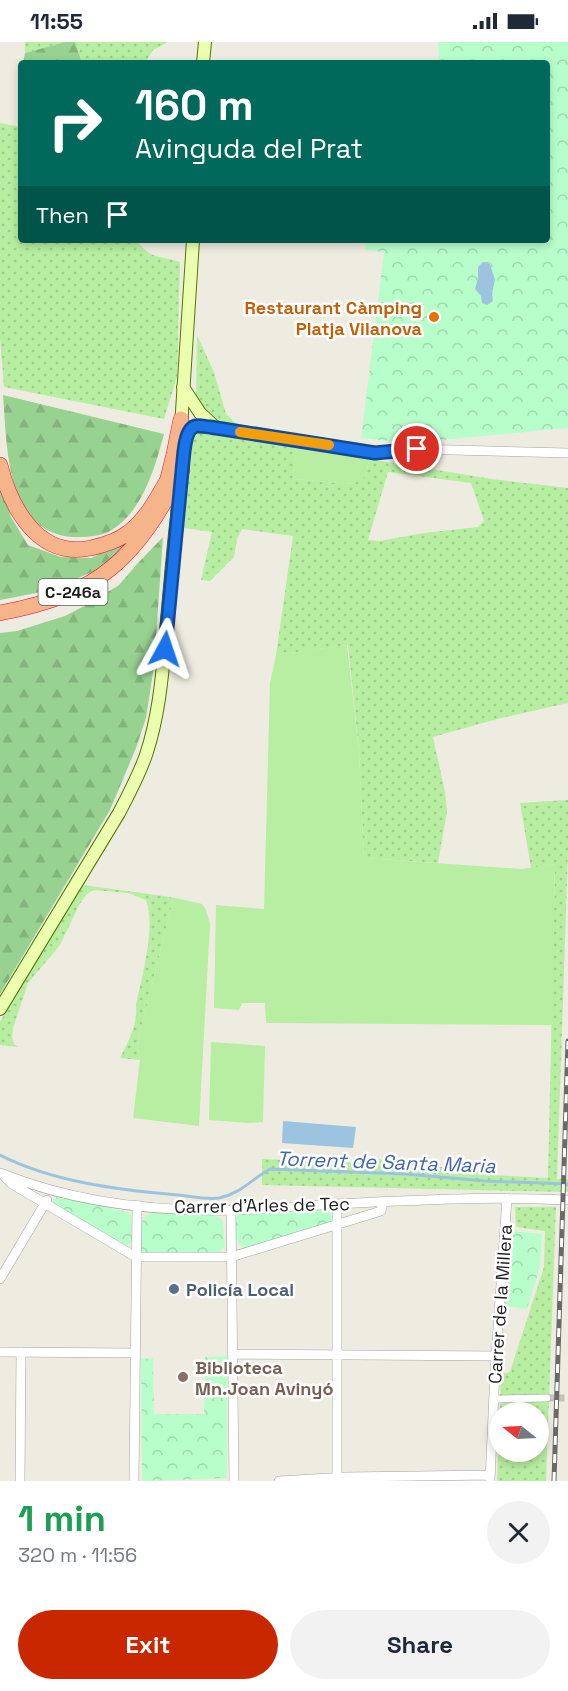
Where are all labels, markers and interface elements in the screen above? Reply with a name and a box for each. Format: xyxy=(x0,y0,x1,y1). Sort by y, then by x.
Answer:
text: 11:55 xyxy=(30,7,83,35)
text: 160 m xyxy=(135,79,254,132)
icon: right xyxy=(36,84,114,162)
text: Avinguda del Prat xyxy=(135,131,363,166)
icon: arrive xyxy=(101,198,134,231)
text: Then xyxy=(36,201,89,229)
place label: Restaurant Càmping Platja Vilanova xyxy=(244,296,423,340)
marker: Restaurant Càmping Platja Vilanova xyxy=(427,310,441,324)
pin xyxy=(391,423,442,474)
icon: arrive xyxy=(400,432,433,465)
road number: C-246a xyxy=(38,579,107,605)
position arrow xyxy=(133,617,197,681)
water label: Torrent de Santa Maria xyxy=(276,1145,496,1179)
street label: Carrer d'Arles de Tec xyxy=(174,1192,350,1218)
street label: Carrer de la Millera xyxy=(483,1224,517,1384)
place label: Policía Local xyxy=(186,1278,294,1301)
marker: Policía Local xyxy=(167,1282,181,1296)
place label: Biblioteca Mn.Joan Avinyó xyxy=(195,1356,333,1400)
marker: Biblioteca Mn.Joan Avinyó xyxy=(176,1370,190,1384)
north arrow xyxy=(489,1402,549,1462)
map controls xyxy=(489,1402,549,1462)
text: 1 min xyxy=(18,1496,106,1542)
button: close xyxy=(487,1501,550,1564)
text: 320 m · 11:56 xyxy=(18,1542,137,1568)
button: Exit xyxy=(18,1610,278,1679)
button: Share xyxy=(290,1610,550,1679)

